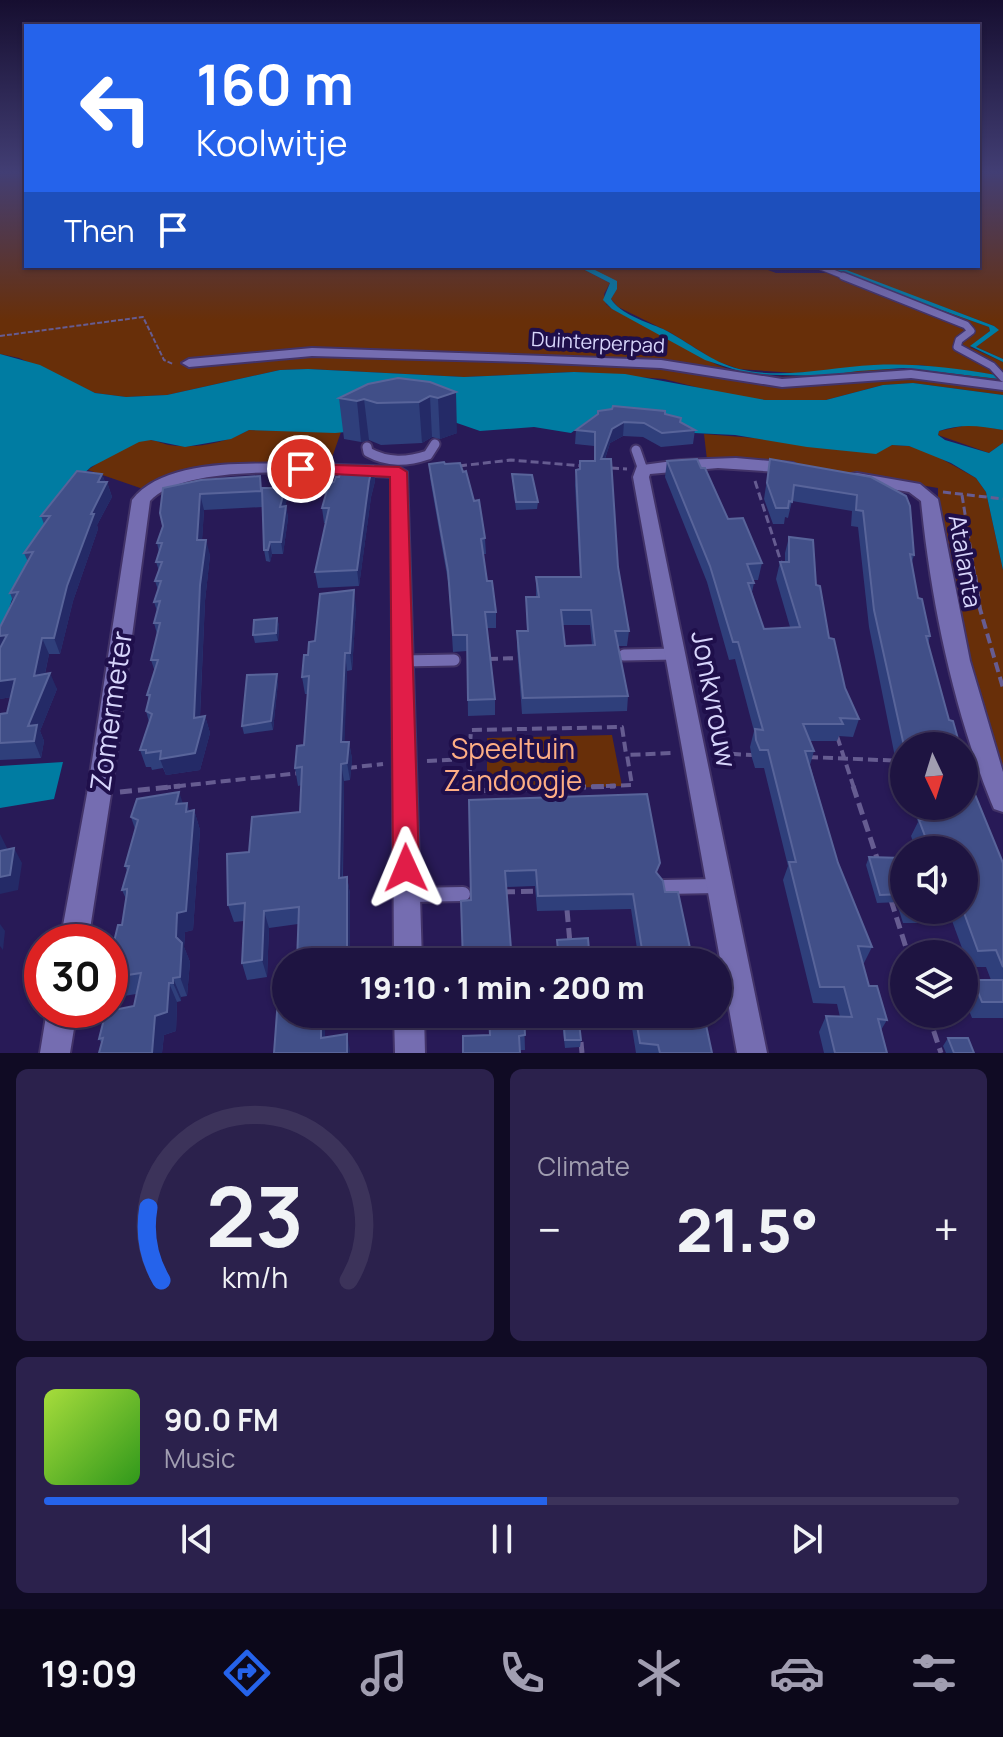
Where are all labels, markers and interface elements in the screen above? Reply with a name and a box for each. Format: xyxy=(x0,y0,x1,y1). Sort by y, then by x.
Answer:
text: 160 m xyxy=(196,45,354,122)
icon: left xyxy=(64,56,168,160)
text: Koolwitje xyxy=(196,118,347,167)
icon: arrive xyxy=(151,208,195,252)
text: Then xyxy=(64,210,135,251)
street label: Duinterperpad xyxy=(530,325,666,359)
pin xyxy=(267,435,335,503)
icon: arrive xyxy=(279,447,323,491)
street label: Atalanta xyxy=(942,512,990,610)
street label: Jonkvrouw xyxy=(683,627,747,771)
street label: Zomermeter xyxy=(80,629,140,793)
park label: Speeltuin Zandoogje xyxy=(444,729,582,799)
north arrow xyxy=(890,732,978,820)
map controls xyxy=(890,732,978,1028)
position arrow xyxy=(364,826,448,910)
button: sound xyxy=(890,836,978,924)
speed limit sign: 30 xyxy=(24,924,128,1028)
button: layers xyxy=(890,940,978,1028)
text: 19:10 · 1 min · 200 m xyxy=(360,967,644,1008)
text: Climate xyxy=(538,1148,630,1184)
text: 23 xyxy=(206,1158,304,1272)
text: 21.5° xyxy=(676,1188,819,1270)
text: − xyxy=(538,1199,561,1259)
text: + xyxy=(934,1199,959,1259)
text: km/h xyxy=(222,1258,288,1297)
text: 90.0 FM xyxy=(164,1399,279,1440)
text: Music xyxy=(164,1440,235,1476)
icon: previous xyxy=(175,1517,219,1561)
icon: pause xyxy=(480,1517,524,1561)
icon: next xyxy=(785,1517,829,1561)
icon: directions xyxy=(219,1645,275,1701)
icon: music xyxy=(356,1645,412,1701)
icon: phone xyxy=(494,1645,550,1701)
icon: climate xyxy=(631,1645,687,1701)
icon: car xyxy=(769,1645,825,1701)
icon: filters xyxy=(906,1645,962,1701)
text: 19:09 xyxy=(41,1649,137,1698)

